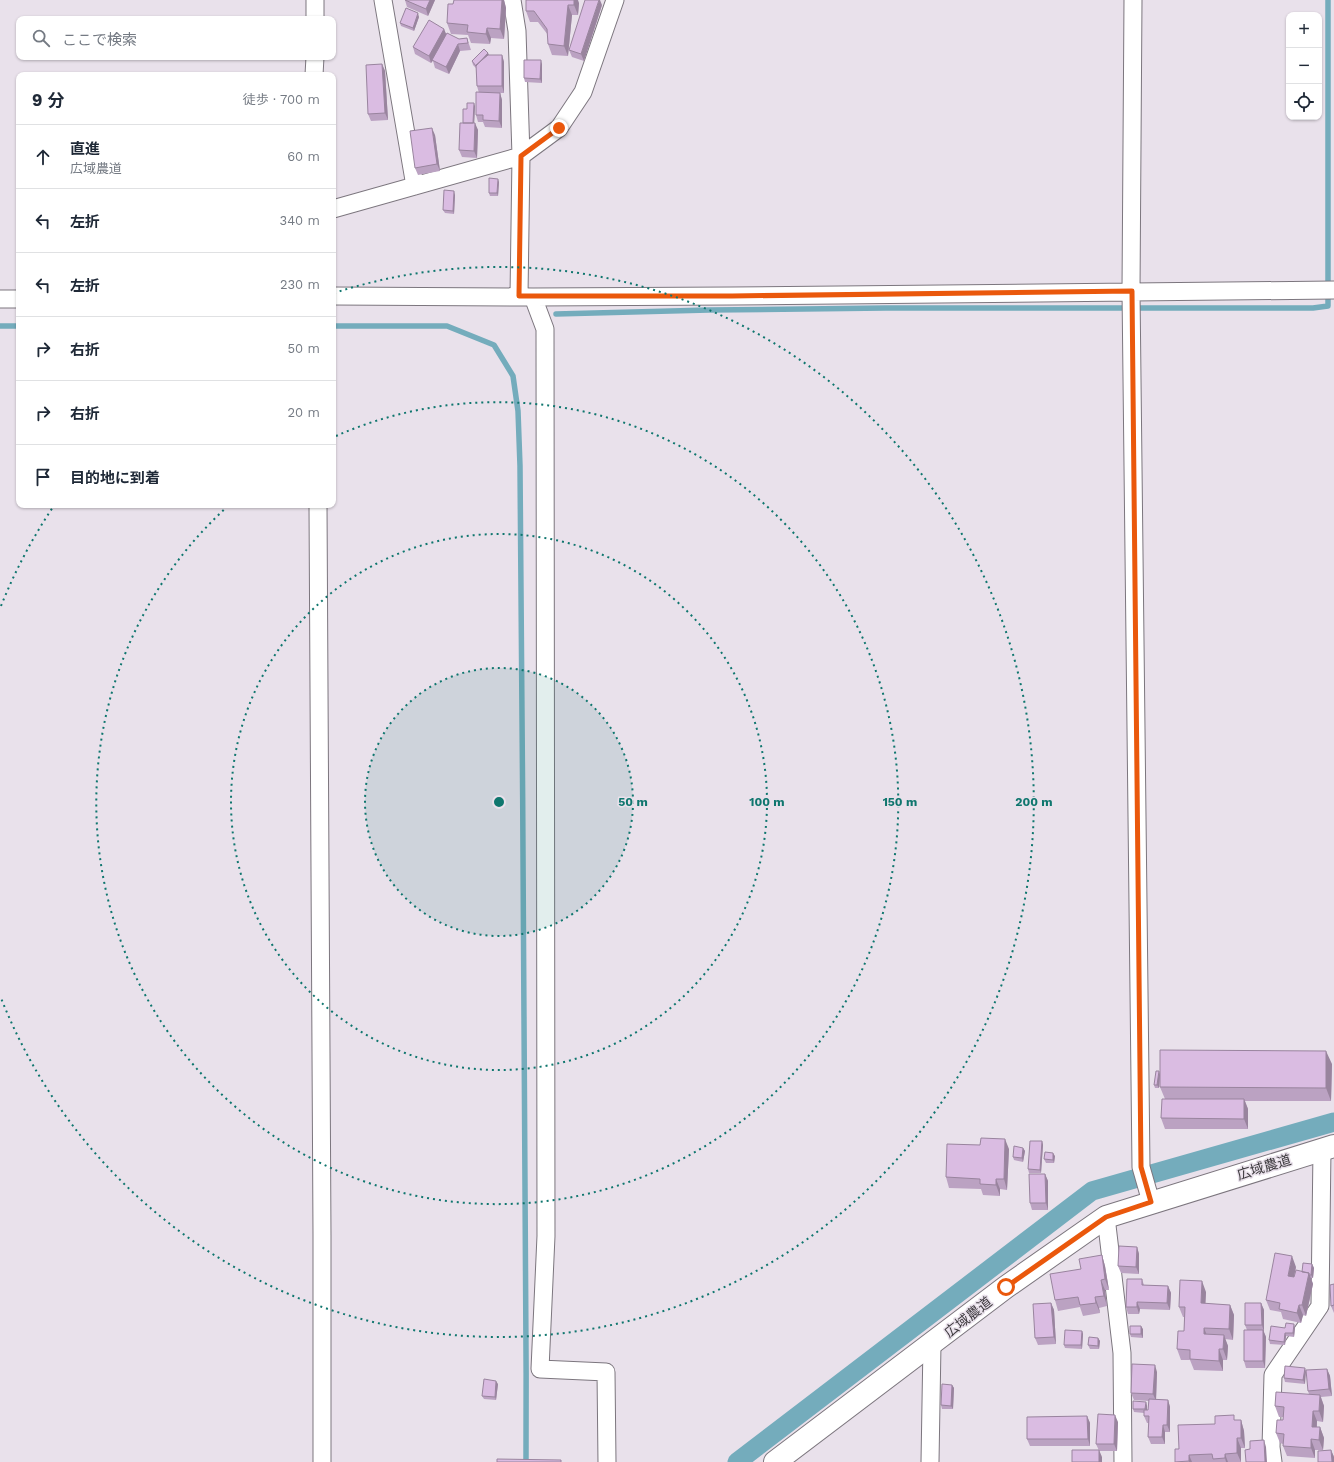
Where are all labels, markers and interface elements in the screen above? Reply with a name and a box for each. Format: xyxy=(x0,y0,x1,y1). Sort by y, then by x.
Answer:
map controls xyxy=(1286,12,1322,120)
button: + xyxy=(1286,12,1322,48)
search box xyxy=(16,16,336,60)
icon: search xyxy=(30,27,52,49)
text: ここで検索 xyxy=(62,31,137,49)
button: − xyxy=(1286,48,1322,84)
button: locate xyxy=(1286,84,1322,120)
text: 9 分 xyxy=(32,90,64,110)
text: 徒歩 · 700 m xyxy=(243,92,320,107)
route end xyxy=(550,119,568,137)
text: 直進 xyxy=(70,140,100,158)
icon: ahead xyxy=(32,146,54,168)
text: 60 m xyxy=(287,149,320,164)
text: 広域農道 xyxy=(70,161,122,176)
icon: left xyxy=(32,210,54,232)
text: 左折 xyxy=(70,213,100,231)
text: 340 m xyxy=(280,213,320,228)
icon: left xyxy=(32,274,54,296)
text: 左折 xyxy=(70,277,100,295)
text: 230 m xyxy=(280,277,320,292)
icon: right xyxy=(32,338,54,360)
text: 右折 xyxy=(70,341,100,359)
text: 50 m xyxy=(288,341,320,356)
icon: right xyxy=(32,402,54,424)
text: 右折 xyxy=(70,405,100,423)
text: 20 m xyxy=(288,405,320,420)
icon: arrive xyxy=(32,466,54,488)
text: 目的地に到着 xyxy=(70,469,160,487)
centre of rings xyxy=(492,795,506,809)
text: 50 m xyxy=(618,795,648,809)
text: 100 m xyxy=(749,795,785,809)
text: 150 m xyxy=(883,795,917,809)
text: 200 m xyxy=(1015,795,1053,809)
street label: 広域農道 xyxy=(1235,1151,1293,1183)
route start xyxy=(997,1278,1015,1296)
street label: 広域農道 xyxy=(941,1293,995,1341)

